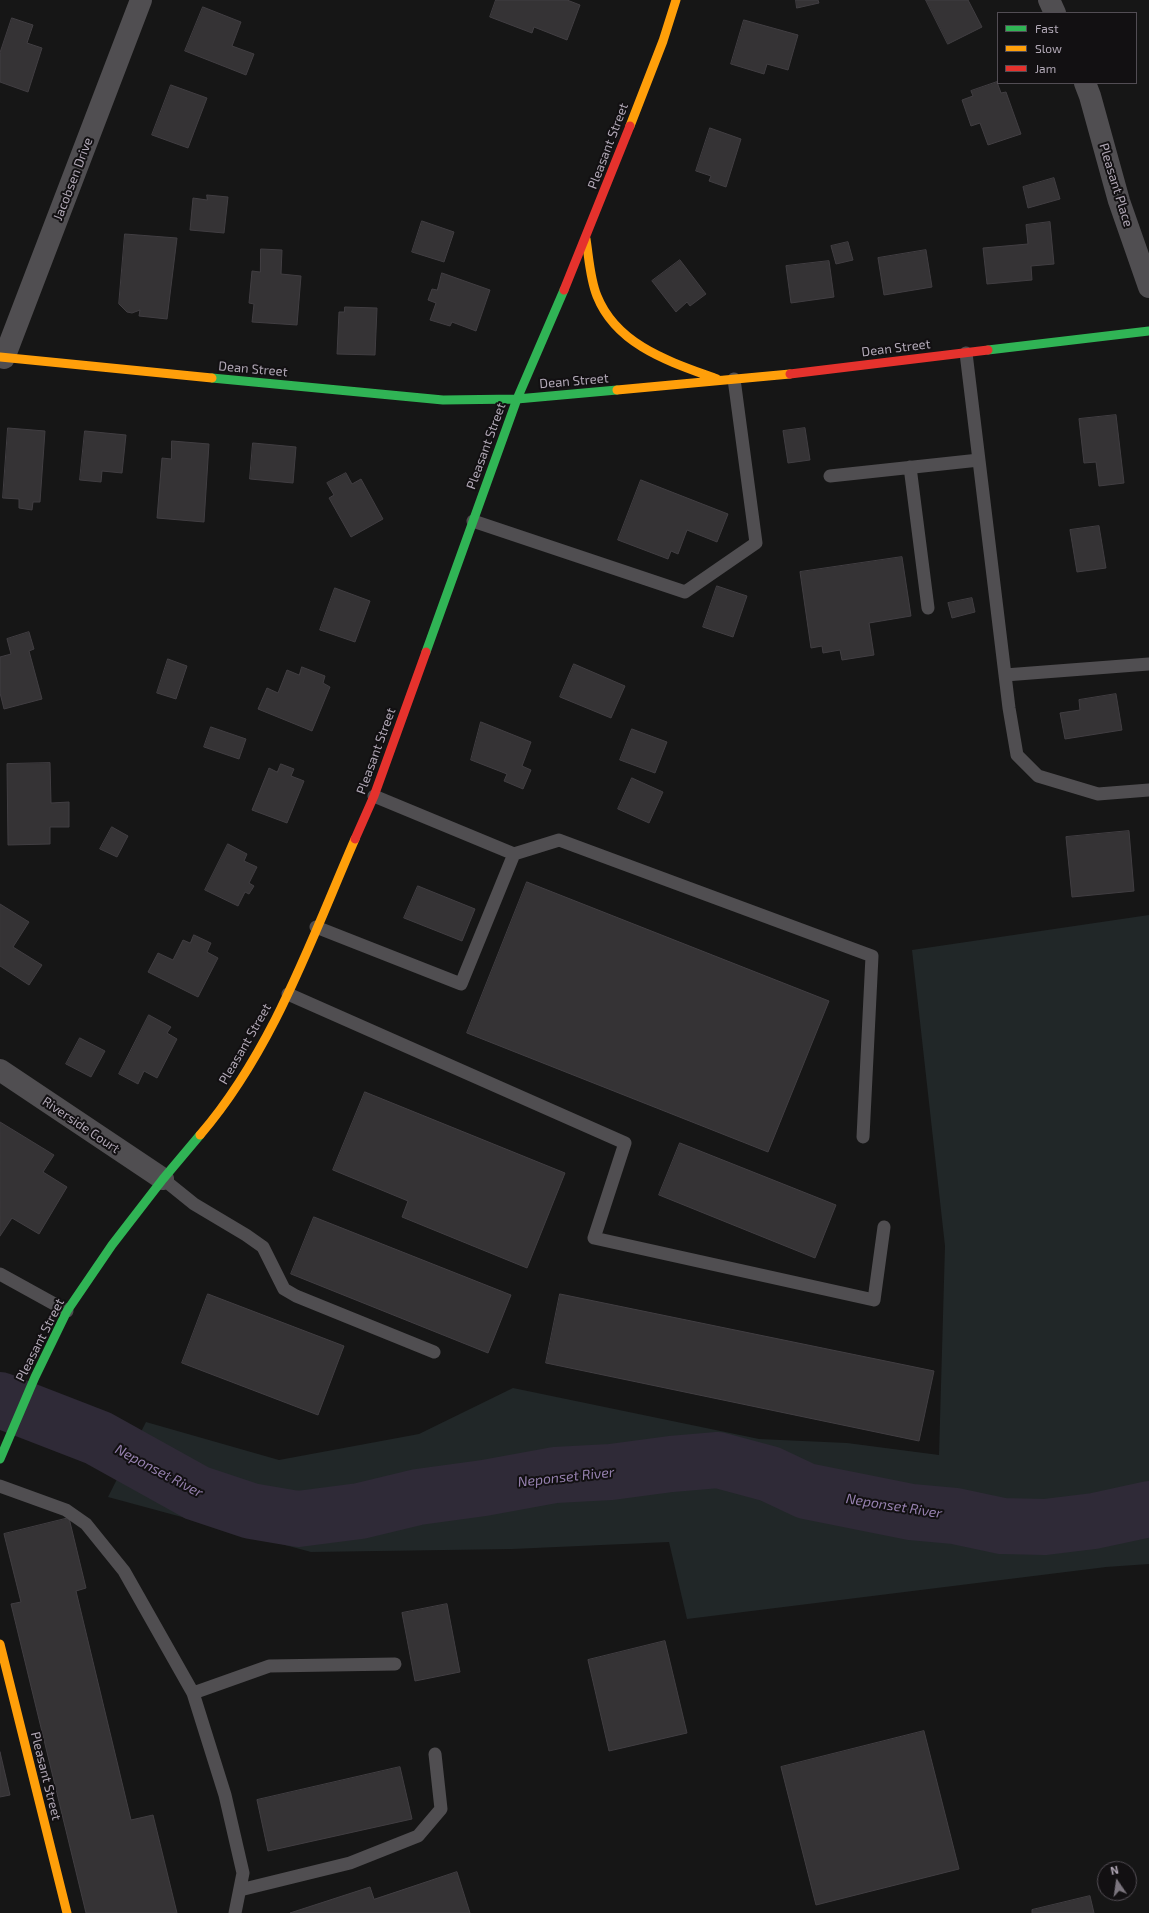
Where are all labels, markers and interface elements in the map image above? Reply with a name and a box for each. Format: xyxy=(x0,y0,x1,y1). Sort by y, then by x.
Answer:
legend xyxy=(997,12,1137,84)
text: Fast xyxy=(1035,21,1058,35)
text: Slow xyxy=(1035,41,1062,55)
text: Jam xyxy=(1035,61,1056,75)
street label: Pleasant Street xyxy=(584,101,632,191)
street label: Jacobsen Drive xyxy=(50,135,96,223)
street label: Pleasant Place xyxy=(1096,141,1136,229)
street label: Dean Street xyxy=(861,336,931,360)
street label: Dean Street xyxy=(218,358,288,380)
street label: Dean Street xyxy=(539,370,609,392)
street label: Pleasant Street xyxy=(463,401,509,491)
street label: Pleasant Street xyxy=(353,706,399,796)
street label: Pleasant Street xyxy=(216,1001,274,1087)
street label: Riverside Court xyxy=(39,1093,123,1157)
street label: Pleasant Street xyxy=(12,1296,68,1384)
water label: Neponset River xyxy=(112,1441,206,1501)
water label: Neponset River xyxy=(517,1464,615,1490)
water label: Neponset River xyxy=(845,1490,943,1522)
street label: Pleasant Street xyxy=(27,1730,65,1822)
north arrow xyxy=(1097,1861,1137,1901)
text: N xyxy=(1109,1863,1120,1877)

